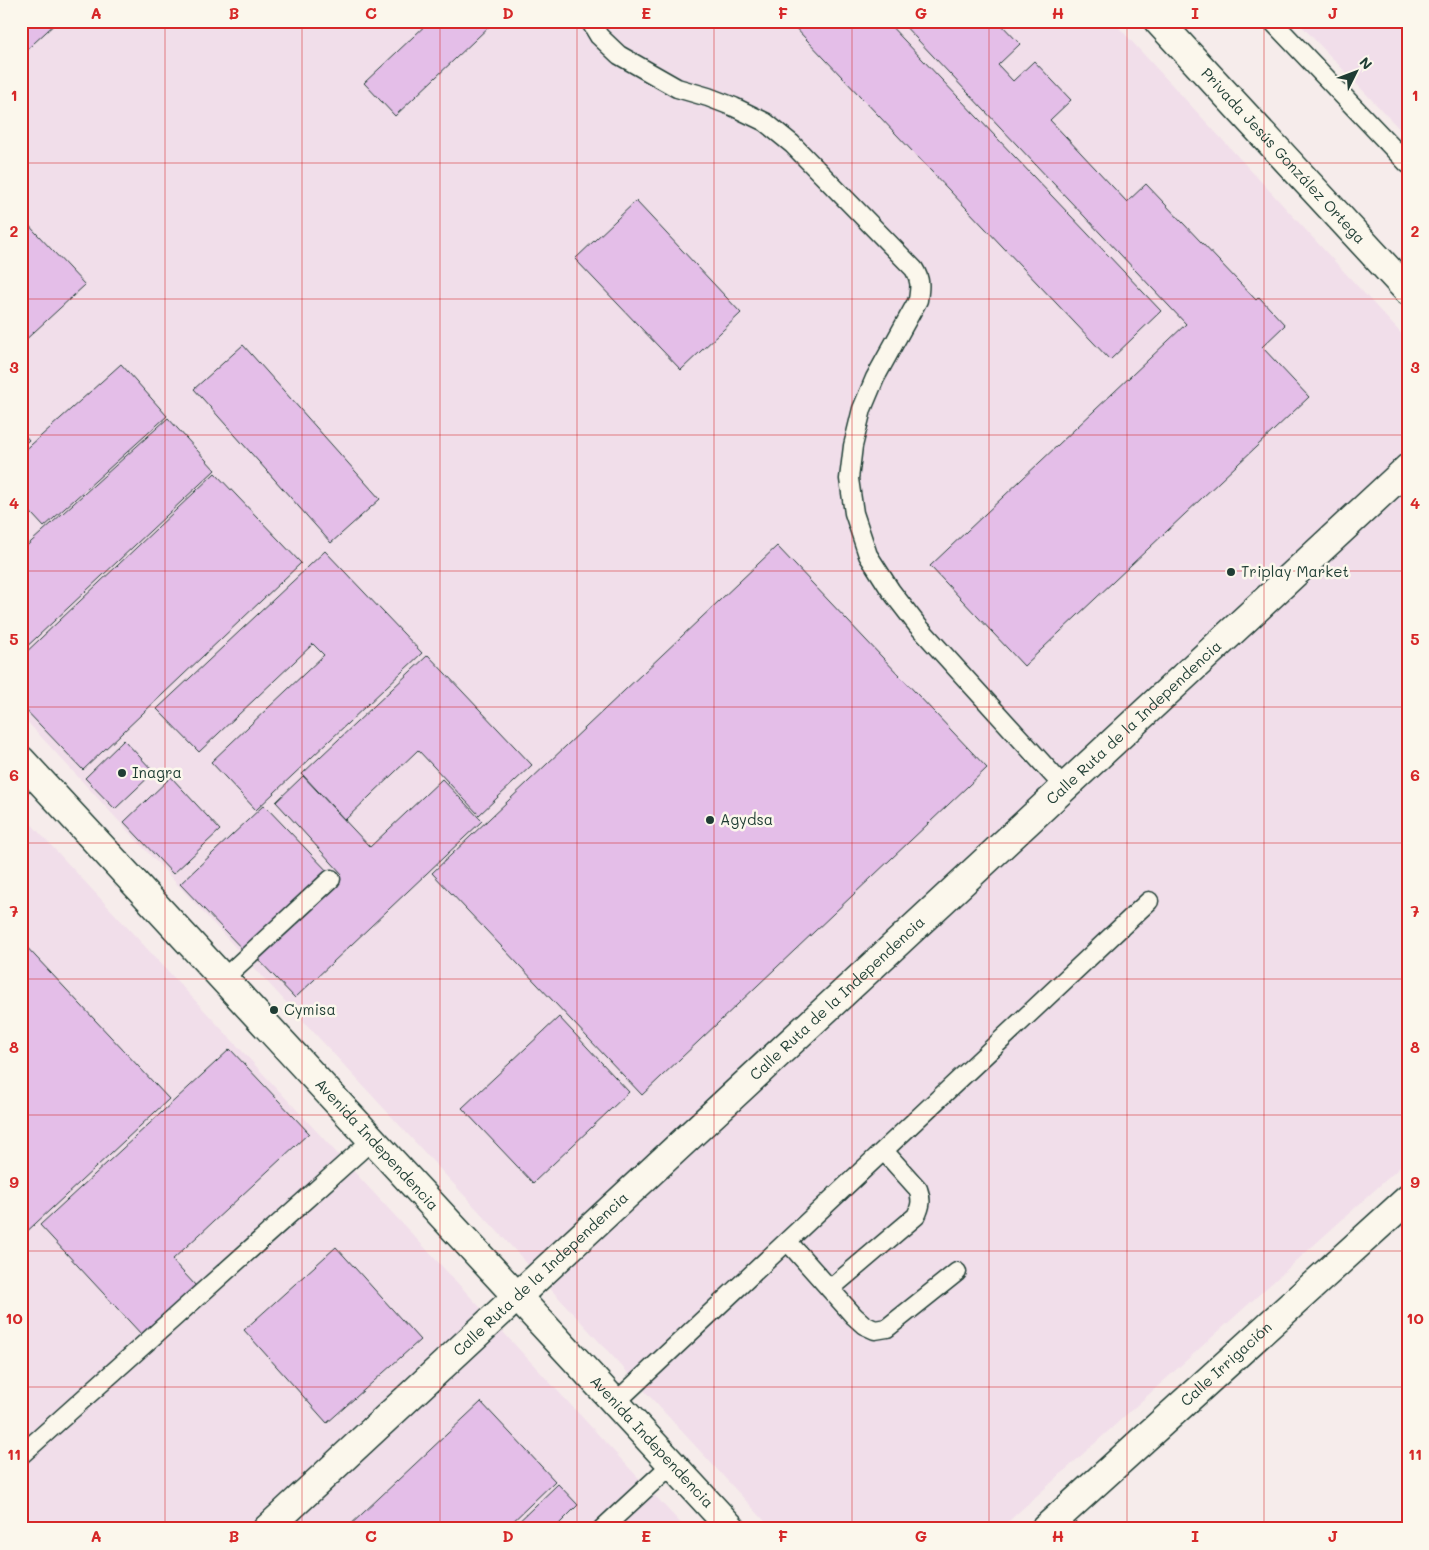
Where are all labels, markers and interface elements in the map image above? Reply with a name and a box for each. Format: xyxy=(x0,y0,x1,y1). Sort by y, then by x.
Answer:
text: A xyxy=(90,2,102,23)
text: B xyxy=(229,2,239,23)
text: C xyxy=(365,2,377,23)
text: D xyxy=(502,2,514,23)
text: E xyxy=(641,2,651,23)
text: F xyxy=(778,2,788,23)
text: G xyxy=(915,2,927,23)
text: H xyxy=(1052,2,1064,23)
text: I xyxy=(1191,2,1199,23)
text: J xyxy=(1328,2,1338,23)
north arrow xyxy=(1332,48,1382,98)
text: N xyxy=(1355,53,1377,73)
street label: Privada Jesús González Ortega xyxy=(1197,63,1370,248)
text: 1 xyxy=(10,84,18,105)
text: 1 xyxy=(1411,84,1419,105)
text: 2 xyxy=(10,220,19,241)
text: 2 xyxy=(1411,220,1420,241)
text: 3 xyxy=(9,356,19,377)
text: 3 xyxy=(1410,356,1420,377)
text: 4 xyxy=(9,492,19,513)
text: 4 xyxy=(1410,492,1420,513)
place label: Triplay Market xyxy=(1241,561,1349,581)
marker: Triplay Market xyxy=(1225,566,1237,578)
text: 5 xyxy=(9,628,19,649)
text: 5 xyxy=(1410,628,1420,649)
street label: Calle Ruta de la Independencia xyxy=(1041,636,1225,808)
place label: Inagra xyxy=(132,762,182,782)
text: 6 xyxy=(9,764,19,785)
text: 6 xyxy=(1410,764,1420,785)
marker: Inagra xyxy=(116,767,128,779)
place label: Agydsa xyxy=(720,809,773,829)
marker: Agydsa xyxy=(704,814,716,826)
text: 7 xyxy=(10,900,19,921)
text: 7 xyxy=(1411,900,1420,921)
street label: Calle Ruta de la Independencia xyxy=(745,911,929,1084)
place label: Cymisa xyxy=(284,999,336,1019)
marker: Cymisa xyxy=(268,1004,280,1016)
text: 8 xyxy=(9,1036,19,1057)
text: 8 xyxy=(1410,1036,1420,1057)
street label: Avenida Independencia xyxy=(311,1074,444,1214)
text: 9 xyxy=(9,1171,19,1192)
text: 9 xyxy=(1410,1171,1420,1192)
street label: Calle Ruta de la Independencia xyxy=(448,1187,632,1360)
text: 10 xyxy=(5,1307,23,1328)
text: 10 xyxy=(1406,1307,1424,1328)
street label: Calle Irrigación xyxy=(1176,1317,1275,1410)
street label: Avenida Independencia xyxy=(586,1371,719,1512)
text: 11 xyxy=(7,1443,21,1464)
text: 11 xyxy=(1408,1443,1422,1464)
text: A xyxy=(90,1525,102,1546)
text: B xyxy=(229,1525,239,1546)
text: C xyxy=(365,1525,377,1546)
text: D xyxy=(502,1525,514,1546)
text: E xyxy=(641,1525,651,1546)
text: F xyxy=(778,1525,788,1546)
text: G xyxy=(915,1525,927,1546)
text: H xyxy=(1052,1525,1064,1546)
text: I xyxy=(1191,1525,1199,1546)
text: J xyxy=(1328,1525,1338,1546)

